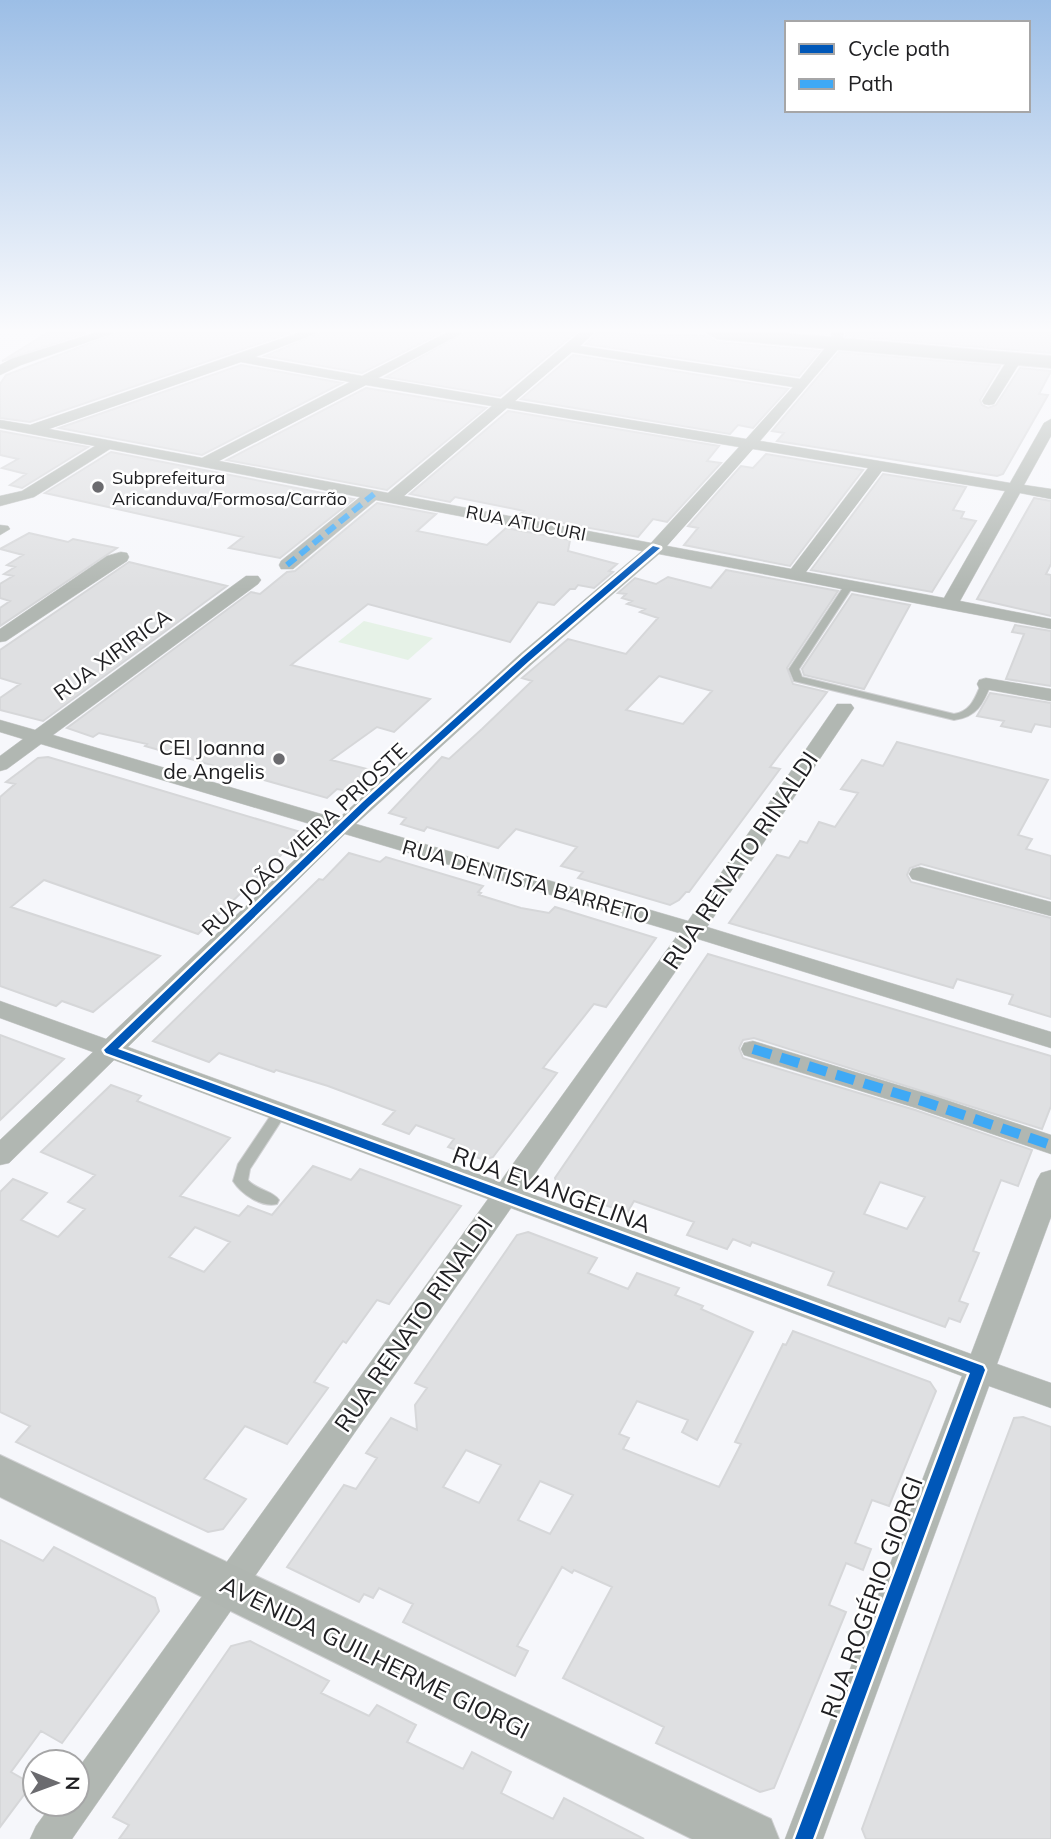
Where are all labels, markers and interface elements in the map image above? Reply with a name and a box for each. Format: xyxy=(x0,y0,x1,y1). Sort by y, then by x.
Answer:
legend xyxy=(785,21,1030,112)
text: Cycle path xyxy=(848,35,950,61)
text: Path xyxy=(848,70,893,96)
place label: Subprefeitura Aricanduva/Formosa/Carrão xyxy=(112,466,347,510)
marker: Subprefeitura Aricanduva/Formosa/Carrão xyxy=(90,479,106,495)
street label: RUA ATUCURI xyxy=(464,500,588,546)
street label: RUA XIRIRICA xyxy=(48,602,176,705)
place label: CEI Joanna de Angelis xyxy=(159,734,265,784)
street label: RUA JOÃO VIEIRA PRIOSTE xyxy=(196,737,412,941)
street label: RUA RENATO RINALDI xyxy=(656,745,824,975)
marker: CEI Joanna de Angelis xyxy=(271,751,287,767)
street label: RUA DENTISTA BARRETO xyxy=(399,833,653,929)
street label: RUA EVANGELINA xyxy=(448,1139,656,1239)
street label: RUA RENATO RINALDI xyxy=(327,1210,499,1438)
street label: RUA ROGÉRIO GIORGI xyxy=(813,1472,929,1722)
street label: AVENIDA GUILHERME GIORGI xyxy=(216,1569,534,1745)
north arrow xyxy=(21,1748,91,1818)
text: N xyxy=(61,1776,85,1791)

